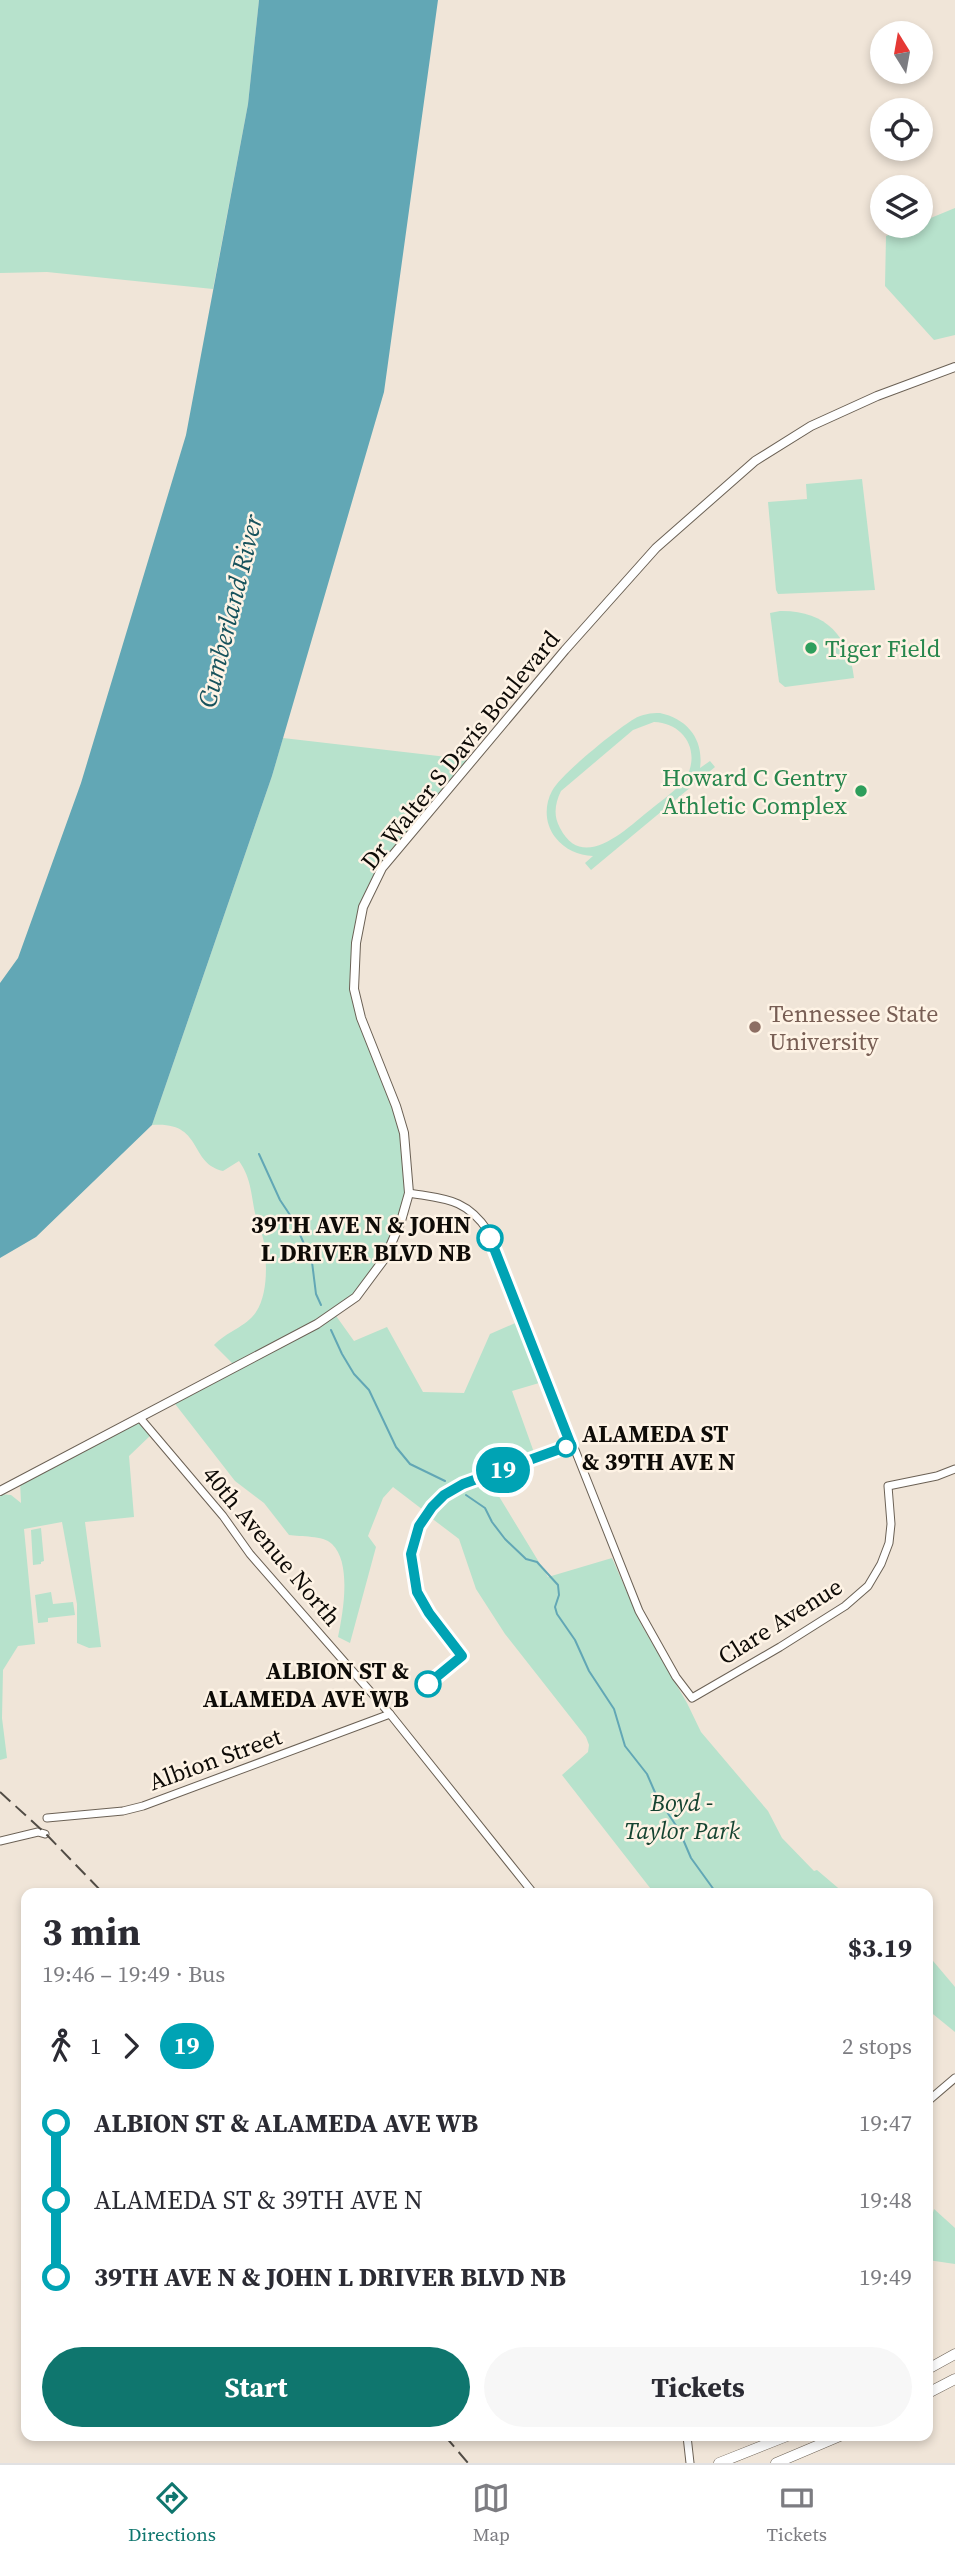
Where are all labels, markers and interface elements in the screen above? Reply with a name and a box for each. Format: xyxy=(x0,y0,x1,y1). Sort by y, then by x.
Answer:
north arrow xyxy=(870,21,933,84)
map controls xyxy=(870,21,933,238)
button: locate xyxy=(870,98,933,161)
button: layers xyxy=(870,175,933,238)
water label: Cumberland River xyxy=(189,510,272,711)
street label: Dr Walter S Davis Boulevard xyxy=(353,623,567,877)
place label: Tiger Field xyxy=(825,632,941,665)
marker: Tiger Field xyxy=(803,640,819,656)
place label: Howard C Gentry Athletic Complex xyxy=(662,761,848,822)
marker: Howard C Gentry Athletic Complex xyxy=(853,783,869,799)
place label: Tennessee State University xyxy=(769,997,938,1058)
marker: Tennessee State University xyxy=(747,1019,763,1035)
place label: 39TH AVE N & JOHN L DRIVER BLVD NB xyxy=(251,1208,471,1269)
marker: 39TH AVE N & JOHN L DRIVER BLVD NB xyxy=(477,1225,503,1251)
place label: ALAMEDA ST & 39TH AVE N xyxy=(582,1417,736,1478)
marker: ALAMEDA ST & 39TH AVE N xyxy=(556,1437,576,1457)
line badge: 19 xyxy=(472,1447,534,1493)
text: 19 xyxy=(490,1453,516,1486)
street label: 40th Avenue North xyxy=(195,1459,349,1633)
street label: Clare Avenue xyxy=(712,1570,848,1672)
place label: ALBION ST & ALAMEDA AVE WB xyxy=(203,1654,409,1715)
marker: ALBION ST & ALAMEDA AVE WB xyxy=(415,1671,441,1697)
street label: Albion Street xyxy=(144,1720,286,1798)
park label: Boyd - Taylor Park xyxy=(624,1786,740,1847)
text: 3 min xyxy=(42,1906,141,1958)
text: $3.19 xyxy=(848,1930,912,1966)
text: 19:46 – 19:49 · Bus xyxy=(42,1958,225,1990)
icon: walk xyxy=(42,2027,80,2065)
icon: forward xyxy=(112,2027,150,2065)
text: 19 xyxy=(174,2029,200,2062)
text: 1 xyxy=(90,2030,102,2062)
text: 2 stops xyxy=(842,2030,912,2062)
text: ALBION ST & ALAMEDA AVE WB xyxy=(94,2105,478,2141)
text: 19:47 xyxy=(859,2107,912,2139)
text: ALAMEDA ST & 39TH AVE N xyxy=(94,2182,423,2218)
text: 19:48 xyxy=(859,2184,912,2216)
text: 39TH AVE N & JOHN L DRIVER BLVD NB xyxy=(94,2259,566,2295)
text: 19:49 xyxy=(859,2261,912,2293)
button: Start xyxy=(42,2347,470,2427)
button: Tickets xyxy=(484,2347,912,2427)
tab: Directions xyxy=(128,2479,216,2547)
tab: Map xyxy=(472,2479,510,2547)
tab: Tickets xyxy=(767,2479,827,2547)

